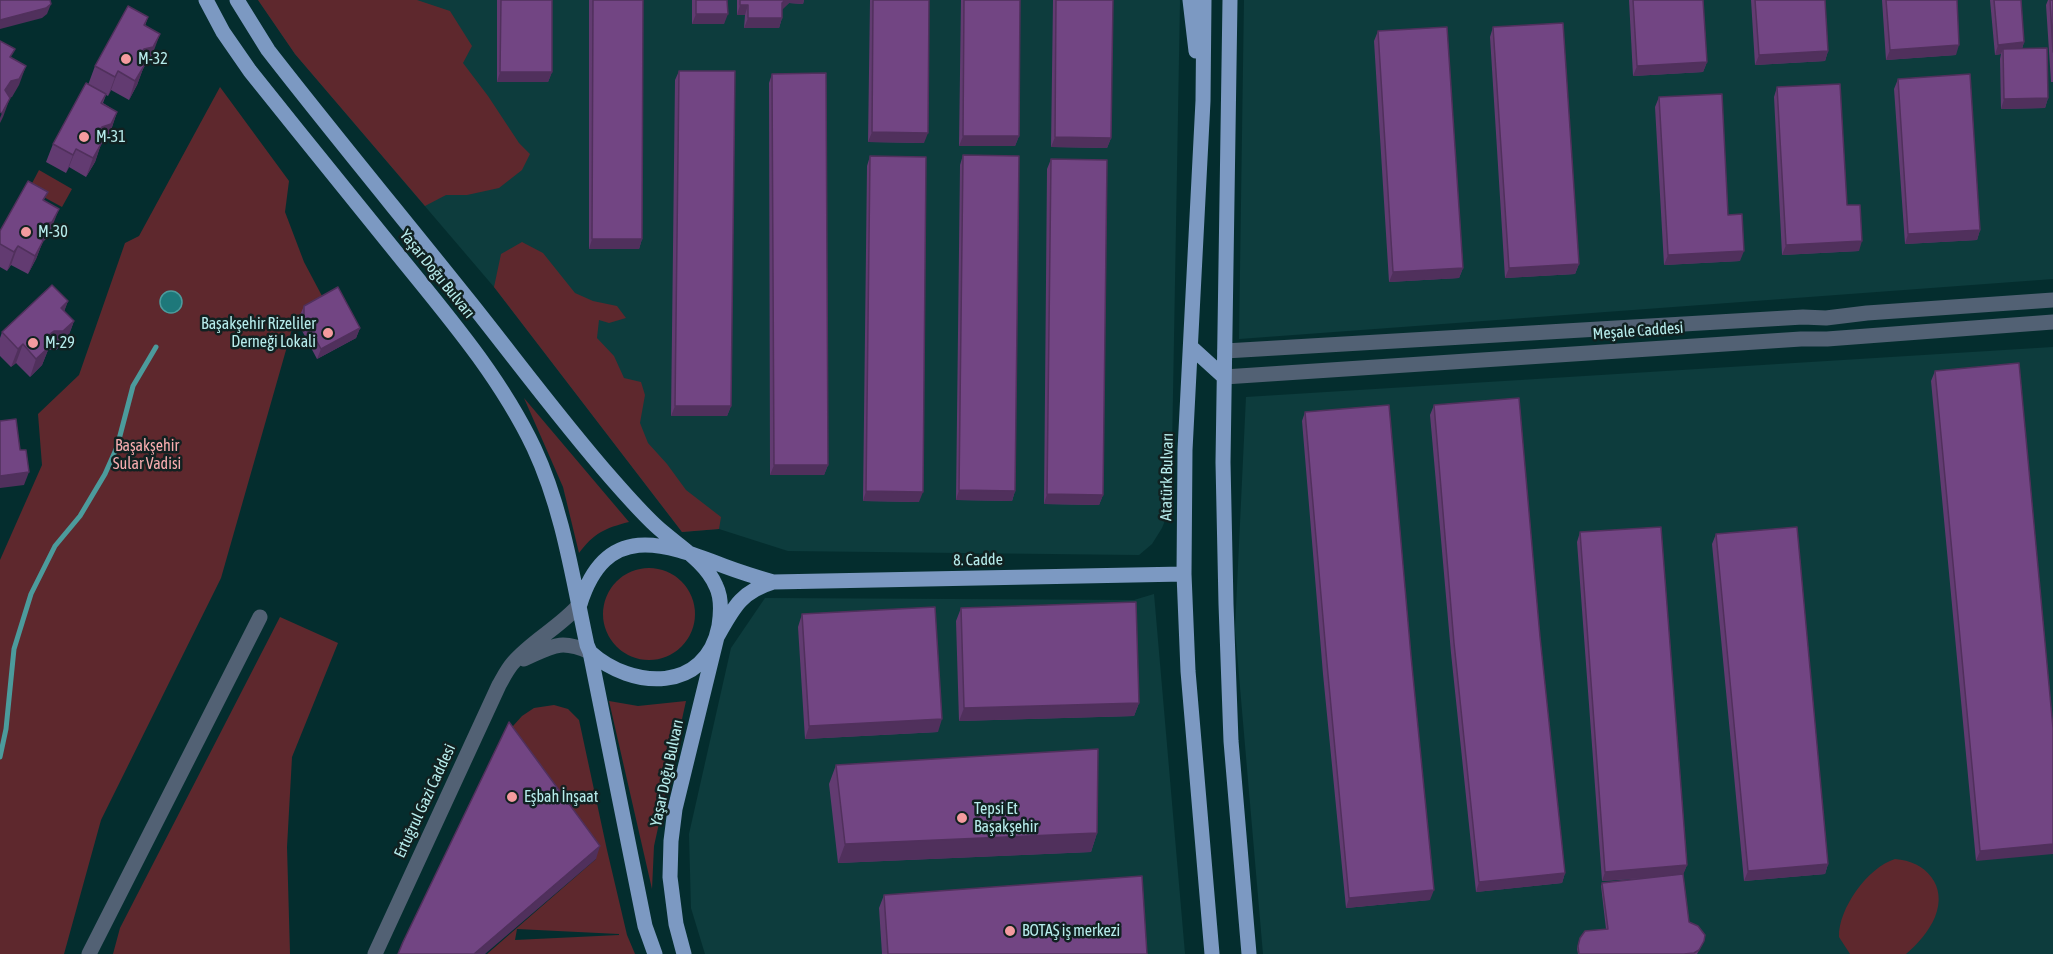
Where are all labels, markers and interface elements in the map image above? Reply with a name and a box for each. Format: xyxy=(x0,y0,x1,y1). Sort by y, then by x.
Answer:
place label: M-32 xyxy=(138,49,168,69)
marker: M-32 xyxy=(119,52,133,66)
place label: M-31 xyxy=(96,127,126,147)
marker: M-31 xyxy=(77,130,91,144)
place label: M-30 xyxy=(38,222,68,242)
marker: M-30 xyxy=(19,225,33,239)
street label: Yaşar Doğu Bulvarı xyxy=(395,226,479,322)
place label: Başakşehir Rizeliler Derneği Lokali xyxy=(201,314,316,352)
street label: Meşale Caddesi xyxy=(1592,318,1684,344)
marker: Başakşehir Rizeliler Derneği Lokali xyxy=(321,326,335,340)
place label: M-29 xyxy=(45,333,75,353)
marker: M-29 xyxy=(26,336,40,350)
street label: Atatürk Bulvarı xyxy=(1157,433,1177,521)
park label: Başakşehir Sular Vadisi xyxy=(113,436,181,474)
street label: 8. Cadde xyxy=(953,550,1003,570)
street label: Yaşar Doğu Bulvarı xyxy=(646,718,688,828)
street label: Ertuğrul Gazi Caddesi xyxy=(390,741,460,861)
place label: Eşbah İnşaat xyxy=(524,787,598,807)
marker: Eşbah İnşaat xyxy=(505,790,519,804)
place label: Tepsi Et Başakşehir xyxy=(974,799,1038,837)
marker: Tepsi Et Başakşehir xyxy=(955,811,969,825)
place label: BOTAŞ iş merkezi xyxy=(1022,921,1120,941)
marker: BOTAŞ iş merkezi xyxy=(1003,924,1017,938)

